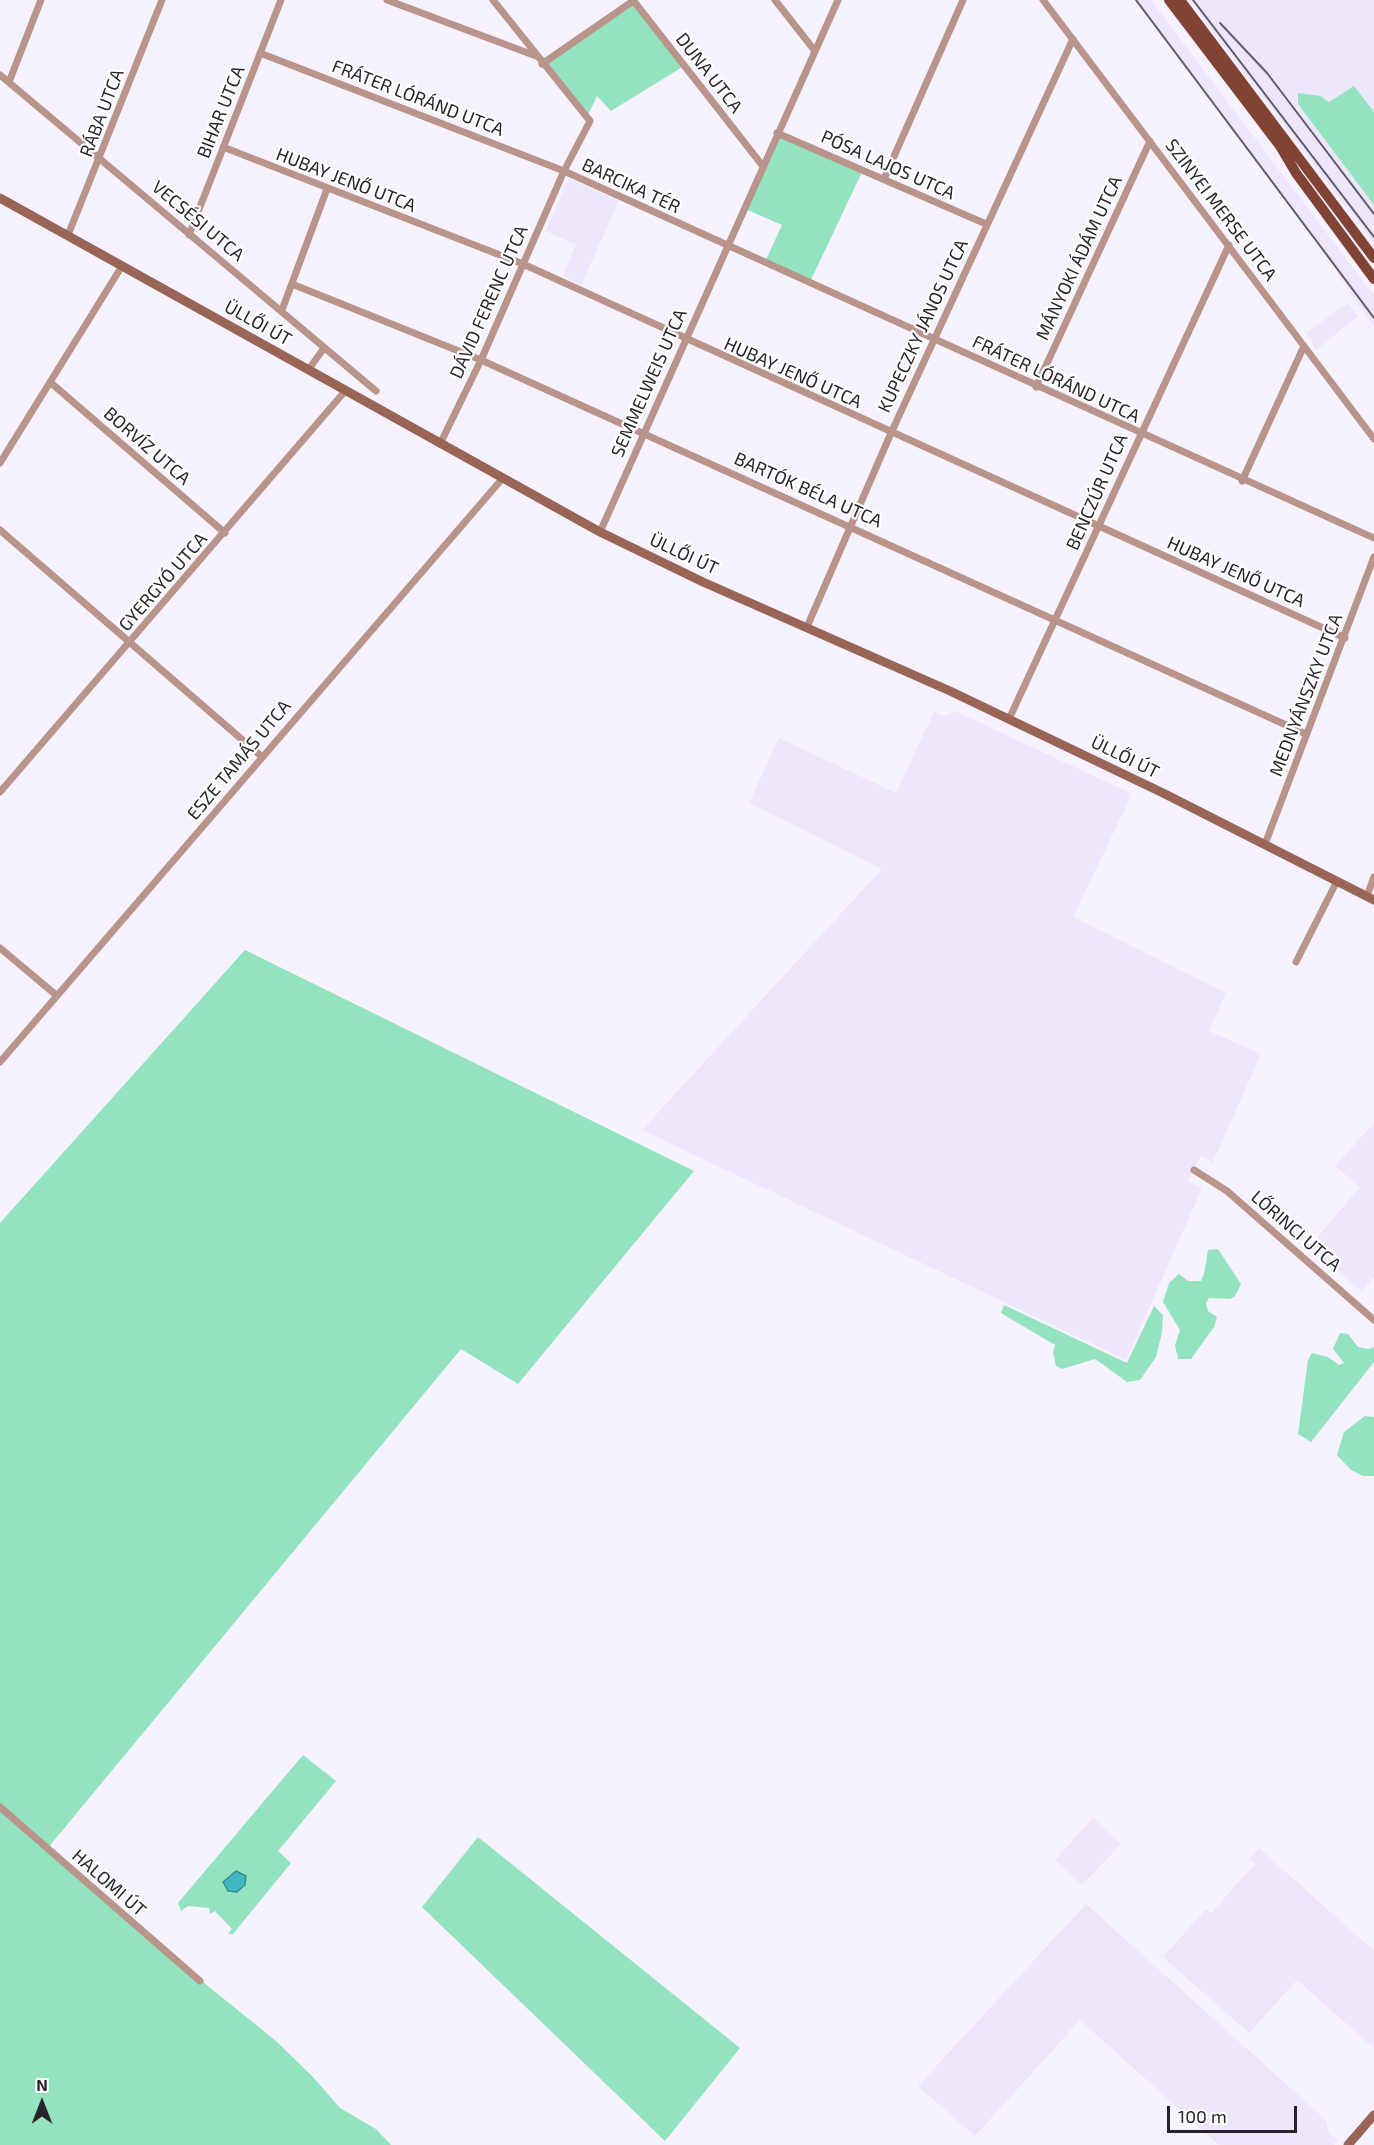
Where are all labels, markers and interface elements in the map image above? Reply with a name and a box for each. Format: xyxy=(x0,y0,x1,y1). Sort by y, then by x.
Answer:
street label: DUNA UTCA xyxy=(671,29,747,117)
street label: FRÁTER LÓRÁND UTCA xyxy=(329,55,507,141)
street label: BIHAR UTCA xyxy=(193,63,249,161)
street label: RÁBA UTCA xyxy=(75,66,129,160)
street label: PÓSA LAJOS UTCA xyxy=(818,126,958,204)
street label: SZINYEI MERSE UTCA xyxy=(1161,135,1281,285)
street label: HUBAY JENŐ UTCA xyxy=(273,143,419,217)
street label: BARCIKA TÉR xyxy=(578,154,684,218)
street label: MÁNYOKI ÁDÁM UTCA xyxy=(1031,172,1127,344)
street label: VECSÉSI UTCA xyxy=(147,176,249,266)
street label: DÁVID FERENC UTCA xyxy=(445,222,533,382)
street label: KUPECZKY JÁNOS UTCA xyxy=(873,236,973,416)
street label: ÜLLŐI ÚT xyxy=(221,296,295,350)
street label: SEMMELWEIS UTCA xyxy=(607,306,691,460)
street label: FRÁTER LÓRÁND UTCA xyxy=(969,331,1143,427)
street label: HUBAY JENŐ UTCA xyxy=(721,333,865,413)
street label: BORVÍZ UTCA xyxy=(99,402,195,490)
street label: BENCZÚR UTCA xyxy=(1062,430,1132,554)
street label: BARTÓK BÉLA UTCA xyxy=(731,448,885,532)
street label: GYERGYÓ UTCA xyxy=(114,528,212,636)
street label: ÜLLŐI ÚT xyxy=(646,529,722,579)
street label: HUBAY JENŐ UTCA xyxy=(1164,532,1308,612)
street label: MEDNYÁNSZKY UTCA xyxy=(1265,611,1347,779)
street label: ESZE TAMÁS UTCA xyxy=(183,696,295,824)
street label: ÜLLŐI ÚT xyxy=(1087,731,1163,783)
street label: LŐRINCI UTCA xyxy=(1247,1186,1345,1276)
street label: HALOMI ÚT xyxy=(68,1845,150,1921)
north arrow xyxy=(12,2073,72,2133)
text: N xyxy=(36,2075,48,2094)
scale bar xyxy=(1170,2094,1300,2132)
text: 100 m xyxy=(1178,2105,1227,2127)

